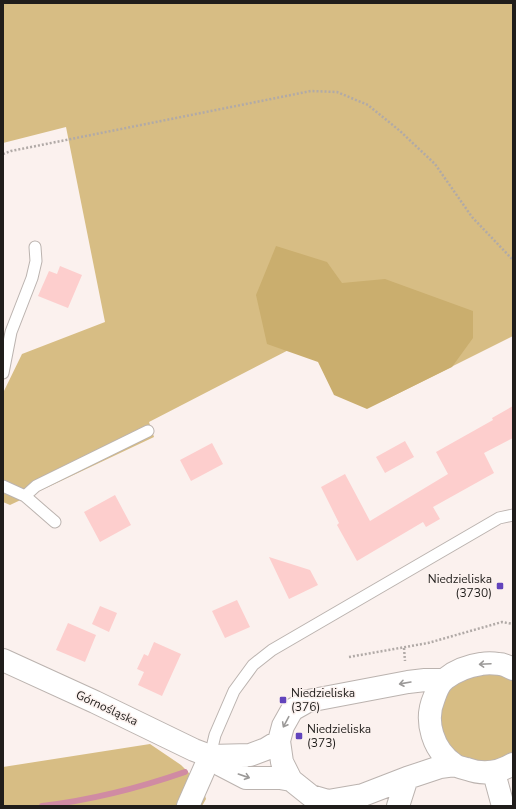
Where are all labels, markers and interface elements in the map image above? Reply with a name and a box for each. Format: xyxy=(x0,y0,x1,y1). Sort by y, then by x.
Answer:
place label: Niedzieliska (3730) xyxy=(428,571,492,601)
marker: Niedzieliska (3730) xyxy=(495,581,505,591)
one-way arrow xyxy=(479,660,492,668)
one-way arrow xyxy=(399,679,412,687)
place label: Niedzieliska (376) xyxy=(291,685,355,715)
street label: Górnośląska xyxy=(73,687,141,729)
marker: Niedzieliska (376) xyxy=(278,695,288,705)
one-way arrow xyxy=(282,716,289,728)
place label: Niedzieliska (373) xyxy=(307,721,371,751)
marker: Niedzieliska (373) xyxy=(294,731,304,741)
one-way arrow xyxy=(237,772,249,780)

